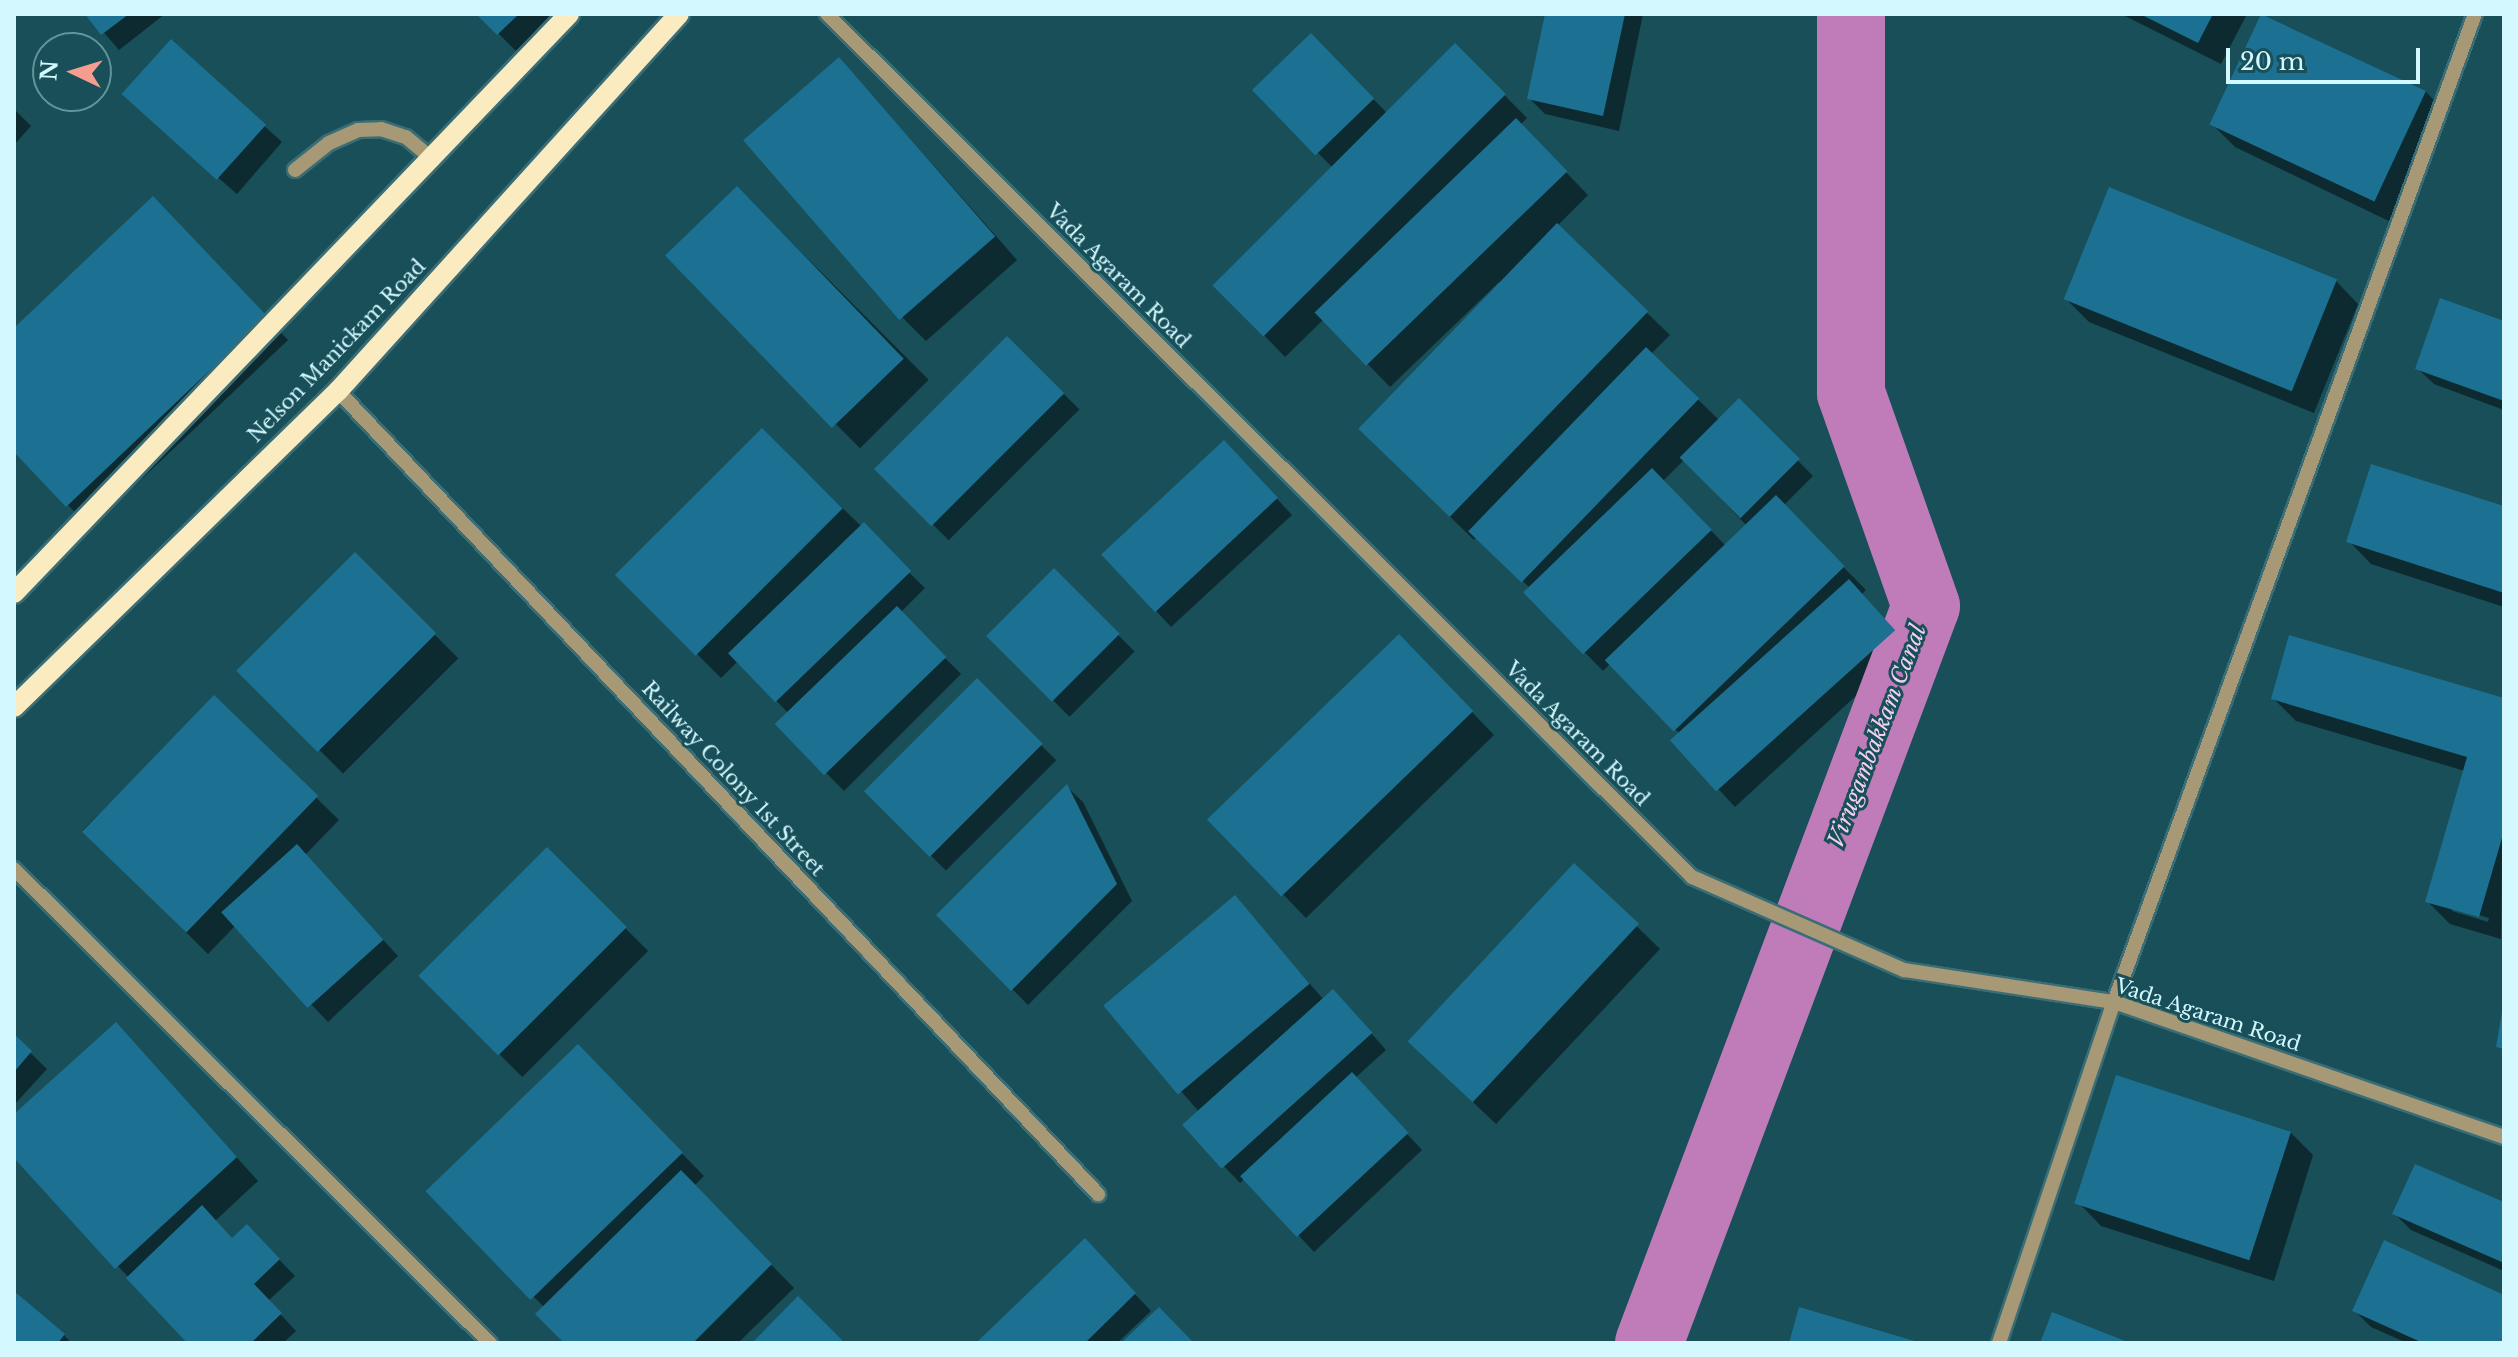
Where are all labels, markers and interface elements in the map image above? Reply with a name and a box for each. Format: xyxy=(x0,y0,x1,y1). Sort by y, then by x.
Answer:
north arrow xyxy=(32,32,112,112)
scale bar xyxy=(2230,32,2424,82)
text: 20 m xyxy=(2240,47,2305,76)
text: N xyxy=(35,59,64,82)
street label: Vada Agaram Road xyxy=(1041,199,1195,353)
street label: Nelson Manickam Road xyxy=(243,255,431,447)
water label: Virugambakkam Canal xyxy=(1822,621,1932,851)
street label: Vada Agaram Road xyxy=(1500,657,1654,811)
street label: Railway Colony 1st Street xyxy=(636,676,830,882)
street label: Vada Agaram Road xyxy=(2112,974,2304,1056)

